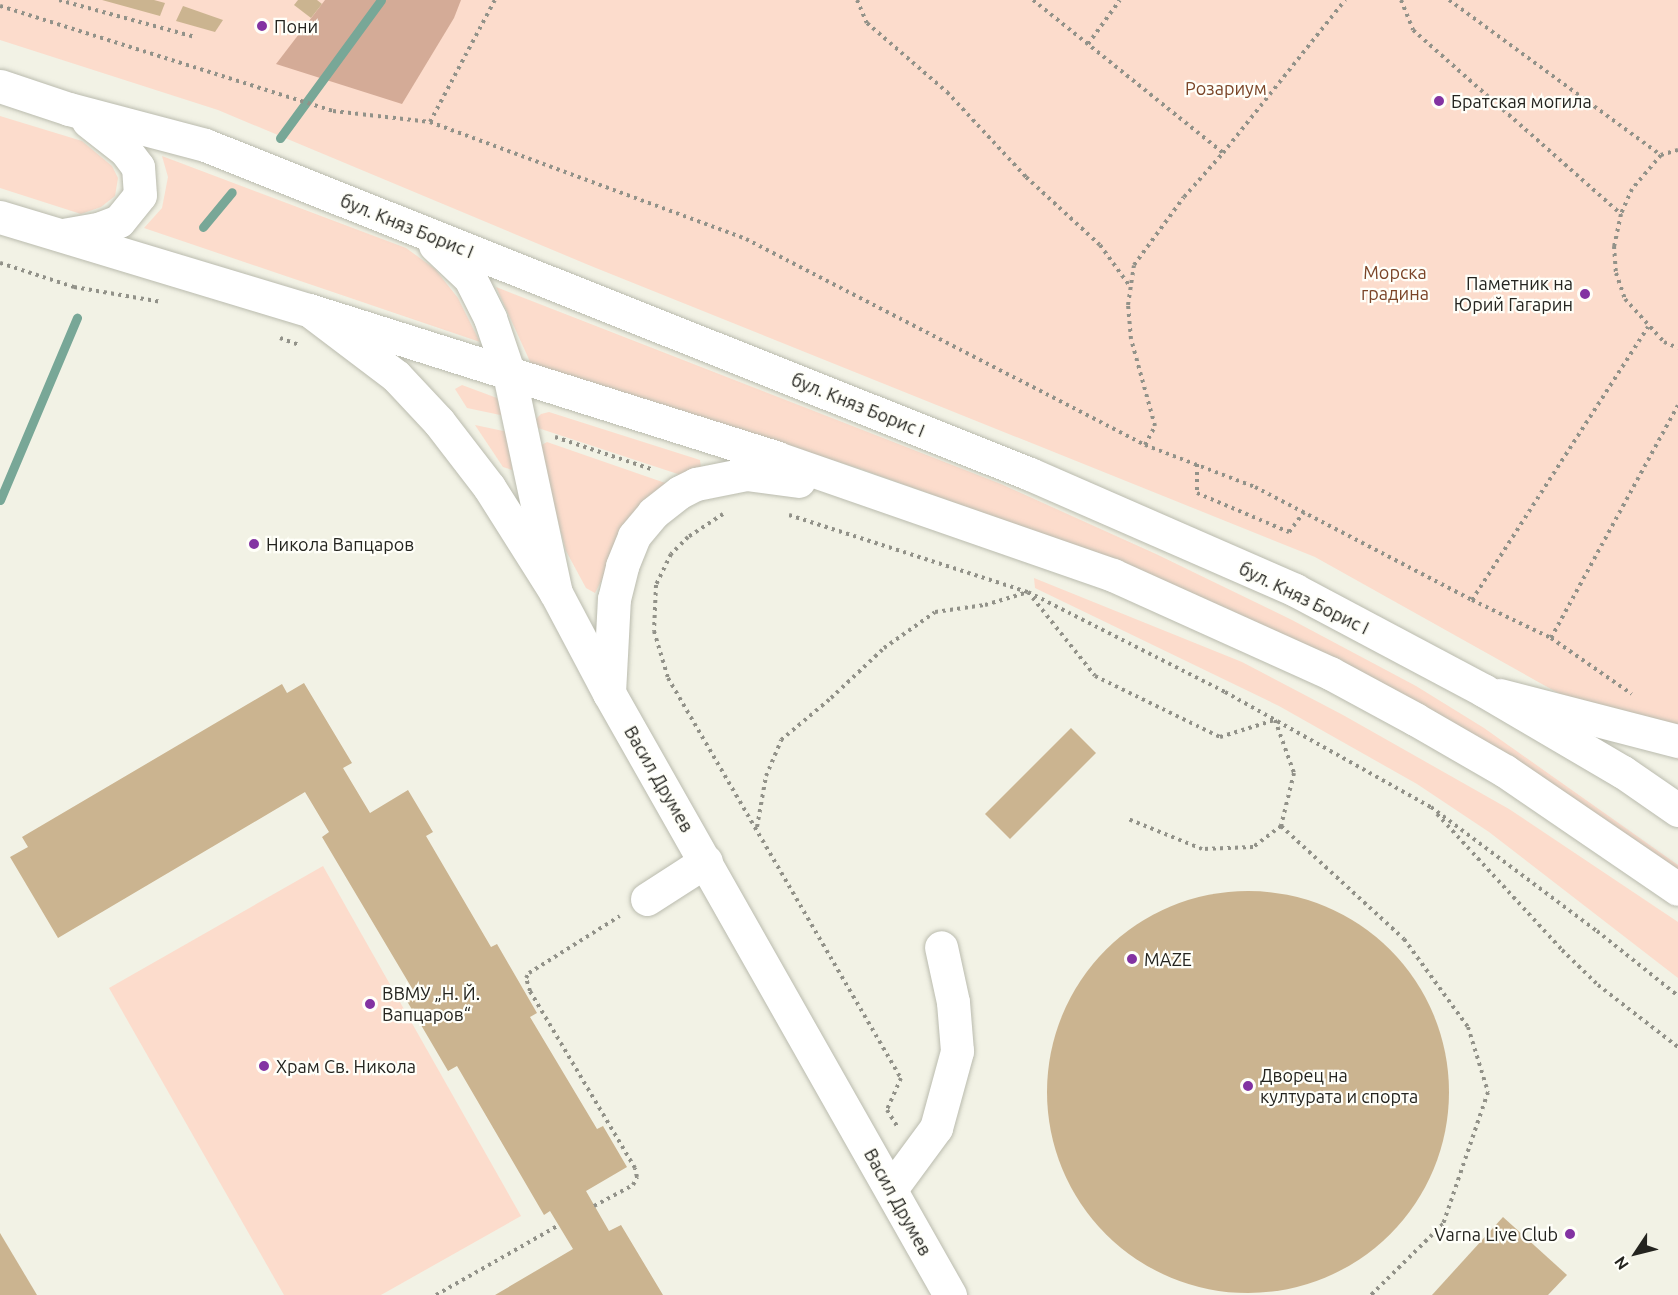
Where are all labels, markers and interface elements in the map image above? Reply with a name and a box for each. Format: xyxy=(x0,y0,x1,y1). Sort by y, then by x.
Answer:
place label: Пони xyxy=(274,15,318,37)
marker: Пони xyxy=(255,19,269,33)
park label: Розариум xyxy=(1185,77,1267,99)
place label: Братская могила xyxy=(1451,90,1592,112)
marker: Братская могила xyxy=(1432,94,1446,108)
street label: бул. Княз Борис I xyxy=(337,189,477,263)
park label: Морска градина xyxy=(1361,262,1429,304)
place label: Паметник на Юрий Гагарин xyxy=(1454,273,1573,316)
marker: Паметник на Юрий Гагарин xyxy=(1578,287,1592,301)
street label: бул. Княз Борис I xyxy=(788,368,928,442)
place label: Никола Вапцаров xyxy=(266,533,414,555)
marker: Никола Вапцаров xyxy=(247,537,261,551)
street label: бул. Княз Борис I xyxy=(1236,557,1372,639)
street label: Васил Друмев xyxy=(620,722,698,836)
place label: MAZE xyxy=(1144,948,1192,970)
marker: MAZE xyxy=(1125,952,1139,966)
place label: ВВМУ „Н. Й. Вапцаров“ xyxy=(382,983,480,1026)
marker: ВВМУ „Н. Й. Вапцаров“ xyxy=(363,997,377,1011)
place label: Храм Св. Никола xyxy=(276,1055,416,1077)
marker: Храм Св. Никола xyxy=(257,1059,271,1073)
place label: Дворец на културата и спорта xyxy=(1260,1065,1418,1108)
marker: Дворец на културата и спорта xyxy=(1241,1079,1255,1093)
street label: Васил Друмев xyxy=(860,1145,936,1259)
place label: Varna Live Club xyxy=(1434,1223,1558,1245)
north arrow xyxy=(1606,1223,1666,1283)
marker: Varna Live Club xyxy=(1563,1227,1577,1241)
text: N xyxy=(1610,1253,1632,1273)

